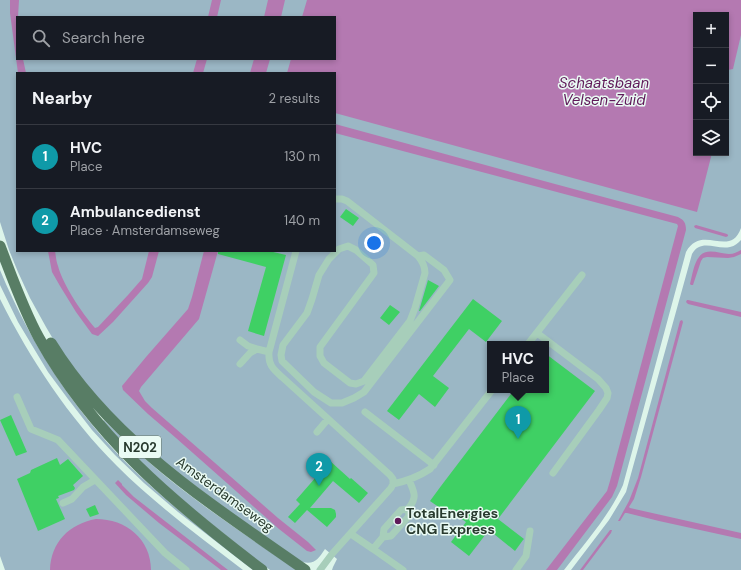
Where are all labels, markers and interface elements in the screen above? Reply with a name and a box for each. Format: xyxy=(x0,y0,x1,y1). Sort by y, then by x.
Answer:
map controls xyxy=(693,12,729,156)
button: + xyxy=(693,12,729,48)
search box xyxy=(16,16,336,60)
icon: search xyxy=(30,27,52,49)
text: Search here xyxy=(62,28,145,48)
button: − xyxy=(693,48,729,84)
water label: Schaatsbaan Velsen-Zuid xyxy=(559,73,650,110)
button: locate xyxy=(693,84,729,120)
text: Nearby xyxy=(32,87,92,109)
text: 2 results xyxy=(269,90,320,107)
button: layers xyxy=(693,120,729,156)
text: HVC xyxy=(70,138,102,158)
text: 1 xyxy=(43,148,47,165)
text: 130 m xyxy=(284,148,320,165)
text: Place xyxy=(70,158,102,175)
text: Ambulancedienst xyxy=(70,202,200,222)
text: 2 xyxy=(41,212,49,229)
text: 140 m xyxy=(284,212,320,229)
text: Place · Amsterdamseweg xyxy=(70,222,220,239)
your location xyxy=(364,233,384,253)
popup xyxy=(487,341,549,393)
text: HVC xyxy=(502,349,534,369)
text: Place xyxy=(502,369,534,386)
pin: 1 xyxy=(505,406,531,439)
road number: N202 xyxy=(119,436,161,458)
street label: Amsterdamseweg xyxy=(173,453,278,536)
pin: 2 xyxy=(306,453,332,486)
place label: TotalEnergies CNG Express xyxy=(406,504,498,538)
marker: TotalEnergies CNG Express xyxy=(393,516,403,526)

